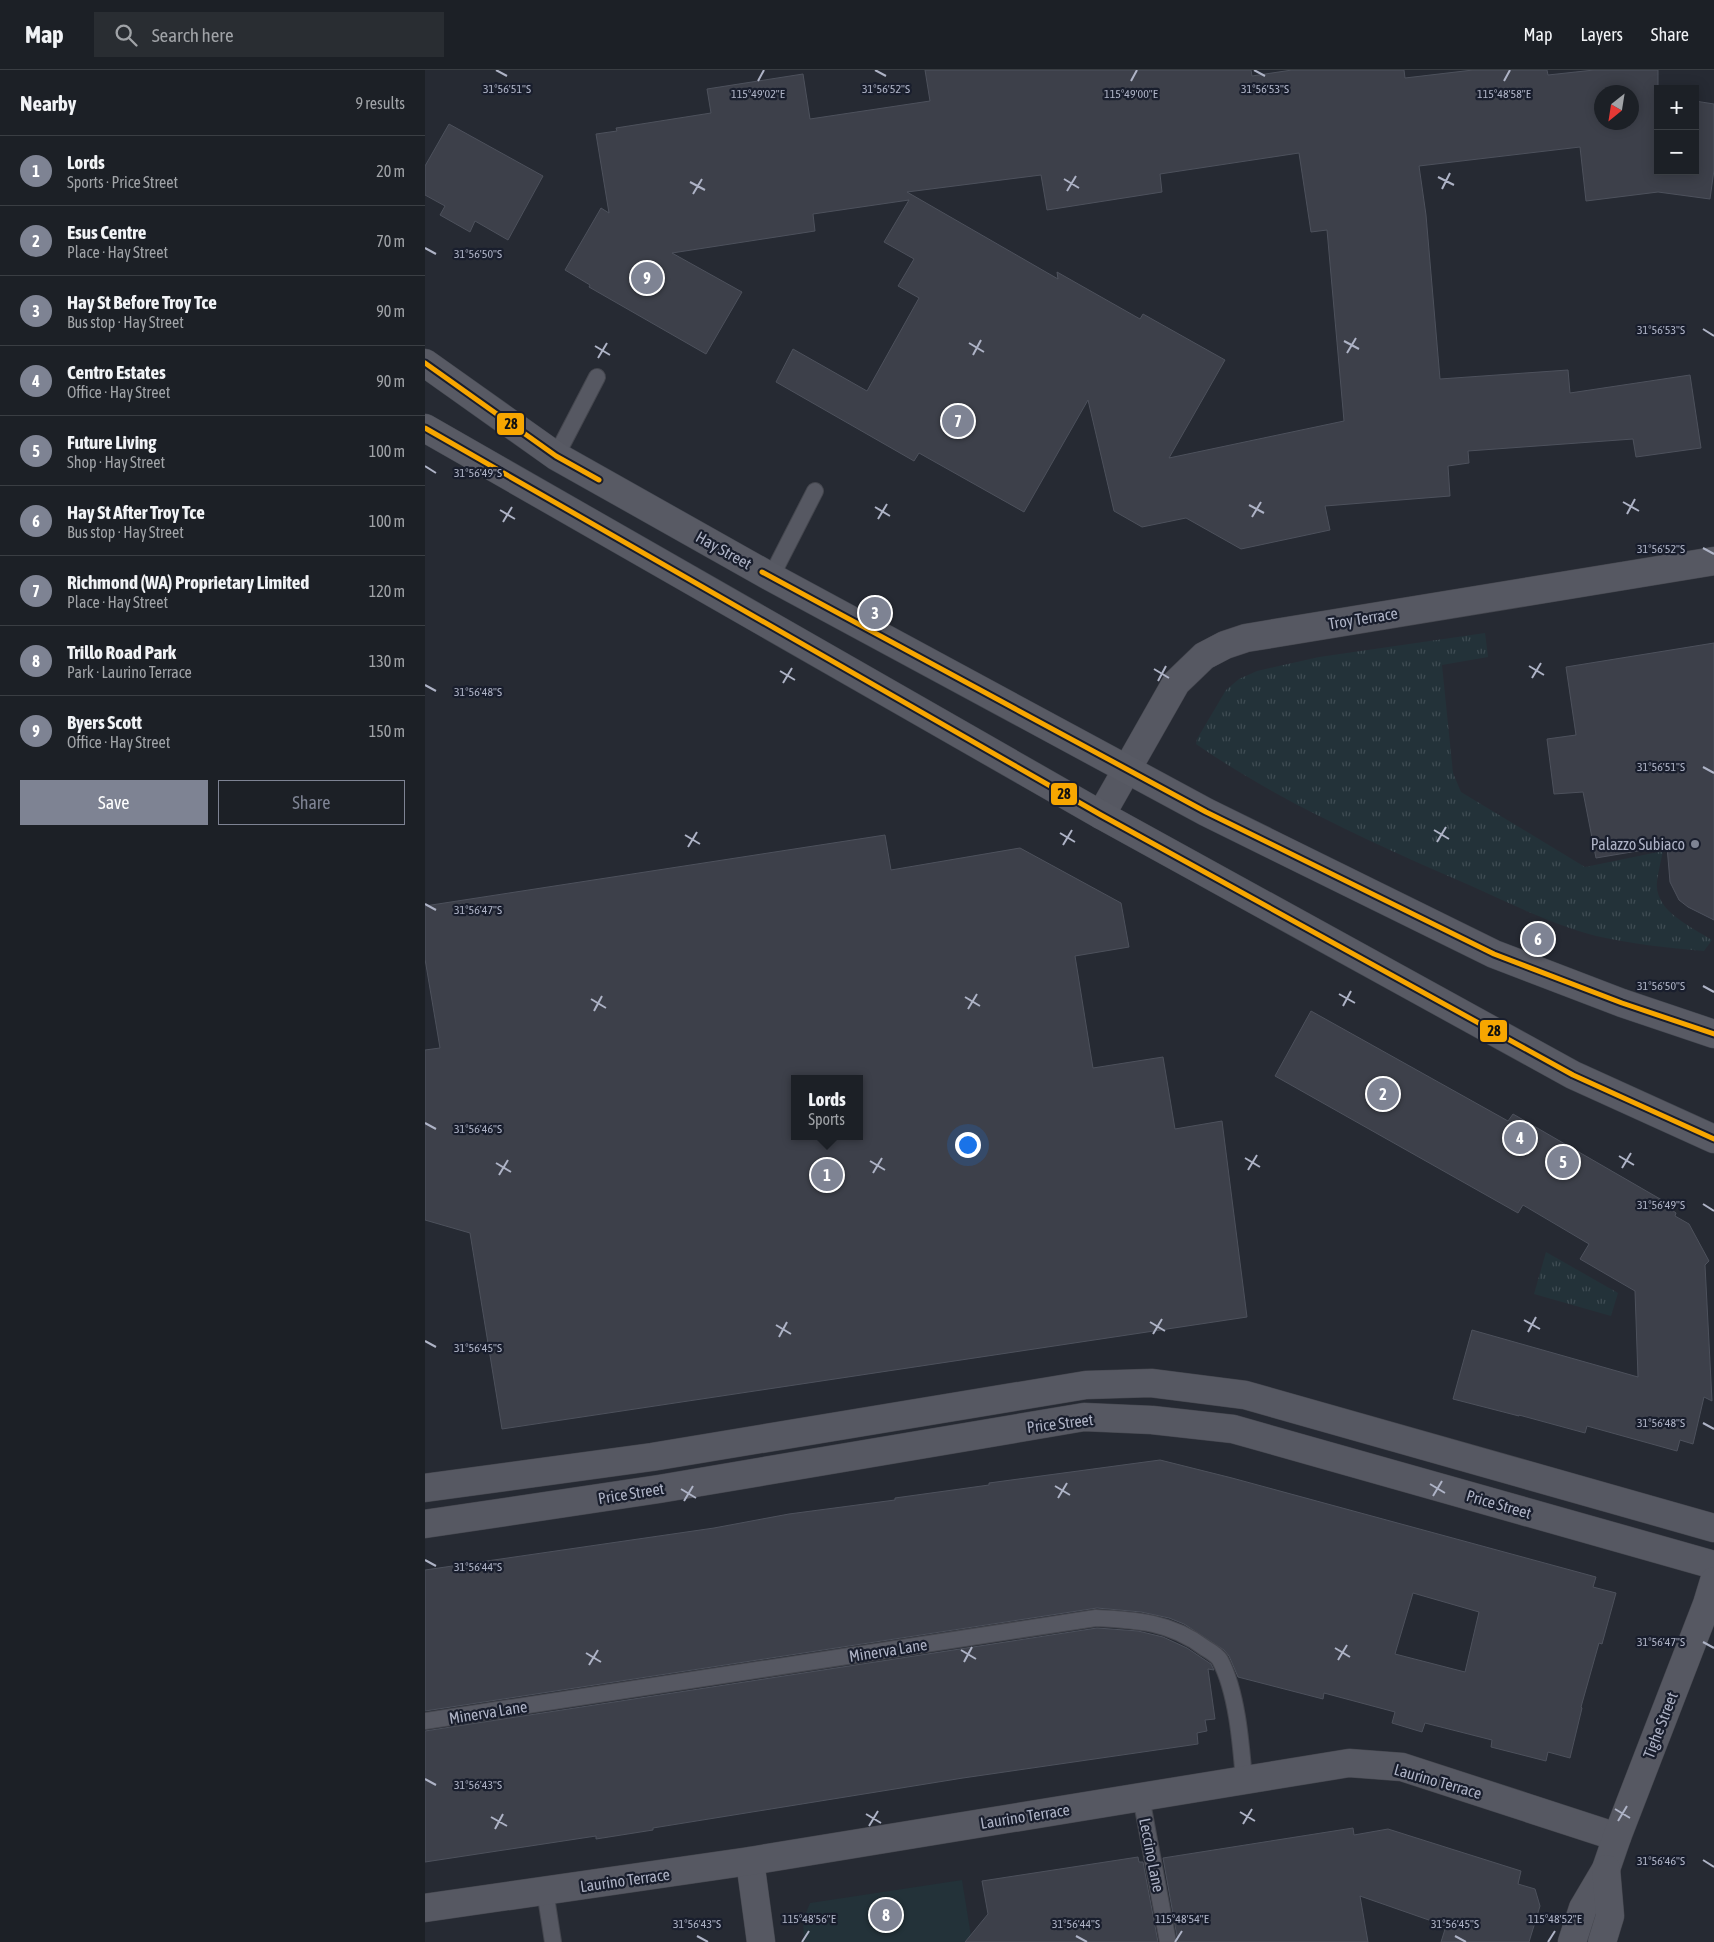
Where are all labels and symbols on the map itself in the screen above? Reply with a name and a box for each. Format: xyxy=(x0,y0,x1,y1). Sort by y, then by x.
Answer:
text: 31°56'51"S xyxy=(483,82,531,96)
text: 31°56'52"S xyxy=(862,82,910,96)
text: 31°56'53"S xyxy=(1241,82,1289,96)
north arrow xyxy=(1594,85,1639,130)
text: 115°49'02"E xyxy=(731,87,785,101)
text: 115°49'00"E xyxy=(1104,87,1158,101)
text: 115°48'58"E xyxy=(1477,87,1531,101)
text: 31°56'50"S xyxy=(454,247,502,261)
pin: 9 xyxy=(631,259,663,297)
text: 31°56'53"S xyxy=(1637,323,1685,337)
pin: 7 xyxy=(942,402,974,440)
line badge: 28 xyxy=(496,412,525,436)
text: 28 xyxy=(504,416,518,432)
text: 31°56'49"S xyxy=(454,466,502,480)
street label: Hay Street xyxy=(693,527,755,574)
text: 31°56'52"S xyxy=(1637,542,1685,556)
pin: 3 xyxy=(859,594,891,632)
street label: Troy Terrace xyxy=(1327,604,1399,633)
text: 31°56'48"S xyxy=(454,685,502,699)
text: 31°56'51"S xyxy=(1637,760,1685,774)
line badge: 28 xyxy=(1050,782,1078,806)
text: 28 xyxy=(1057,786,1071,802)
place label: Palazzo Subiaco xyxy=(1591,835,1685,853)
marker: Palazzo Subiaco xyxy=(1689,838,1701,850)
text: 31°56'47"S xyxy=(454,903,502,917)
pin: 6 xyxy=(1522,920,1554,958)
text: 31°56'50"S xyxy=(1637,979,1685,993)
line badge: 28 xyxy=(1479,1019,1508,1043)
text: 28 xyxy=(1487,1023,1501,1039)
pin: 2 xyxy=(1367,1075,1399,1113)
pin: 4 xyxy=(1504,1119,1536,1157)
text: 31°56'46"S xyxy=(454,1122,502,1136)
your location xyxy=(955,1132,981,1158)
pin: 5 xyxy=(1547,1143,1579,1181)
pin: 1 xyxy=(811,1156,843,1194)
text: 31°56'49"S xyxy=(1637,1198,1685,1212)
text: 31°56'45"S xyxy=(454,1341,502,1355)
street label: Price Street xyxy=(1026,1410,1095,1436)
text: 31°56'48"S xyxy=(1637,1416,1685,1430)
street label: Price Street xyxy=(597,1479,666,1507)
street label: Price Street xyxy=(1464,1486,1534,1522)
text: 31°56'44"S xyxy=(454,1560,502,1574)
street label: Minerva Lane xyxy=(848,1635,928,1665)
text: 31°56'47"S xyxy=(1637,1635,1685,1649)
street label: Tighe Street xyxy=(1639,1689,1682,1761)
street label: Minerva Lane xyxy=(448,1697,528,1727)
street label: Laurino Terrace xyxy=(1392,1760,1484,1802)
text: 31°56'43"S xyxy=(454,1778,502,1792)
street label: Laurino Terrace xyxy=(979,1800,1071,1832)
street label: Leccino Lane xyxy=(1136,1816,1168,1894)
text: 31°56'46"S xyxy=(1637,1854,1685,1868)
street label: Laurino Terrace xyxy=(579,1865,671,1895)
pin: 8 xyxy=(870,1896,902,1934)
text: 115°48'56"E xyxy=(782,1912,836,1926)
text: 115°48'54"E xyxy=(1155,1912,1209,1926)
text: 115°48'52"E xyxy=(1528,1912,1582,1926)
text: 31°56'43"S xyxy=(673,1917,721,1931)
text: 31°56'44"S xyxy=(1052,1917,1100,1931)
text: 31°56'45"S xyxy=(1431,1917,1479,1931)

